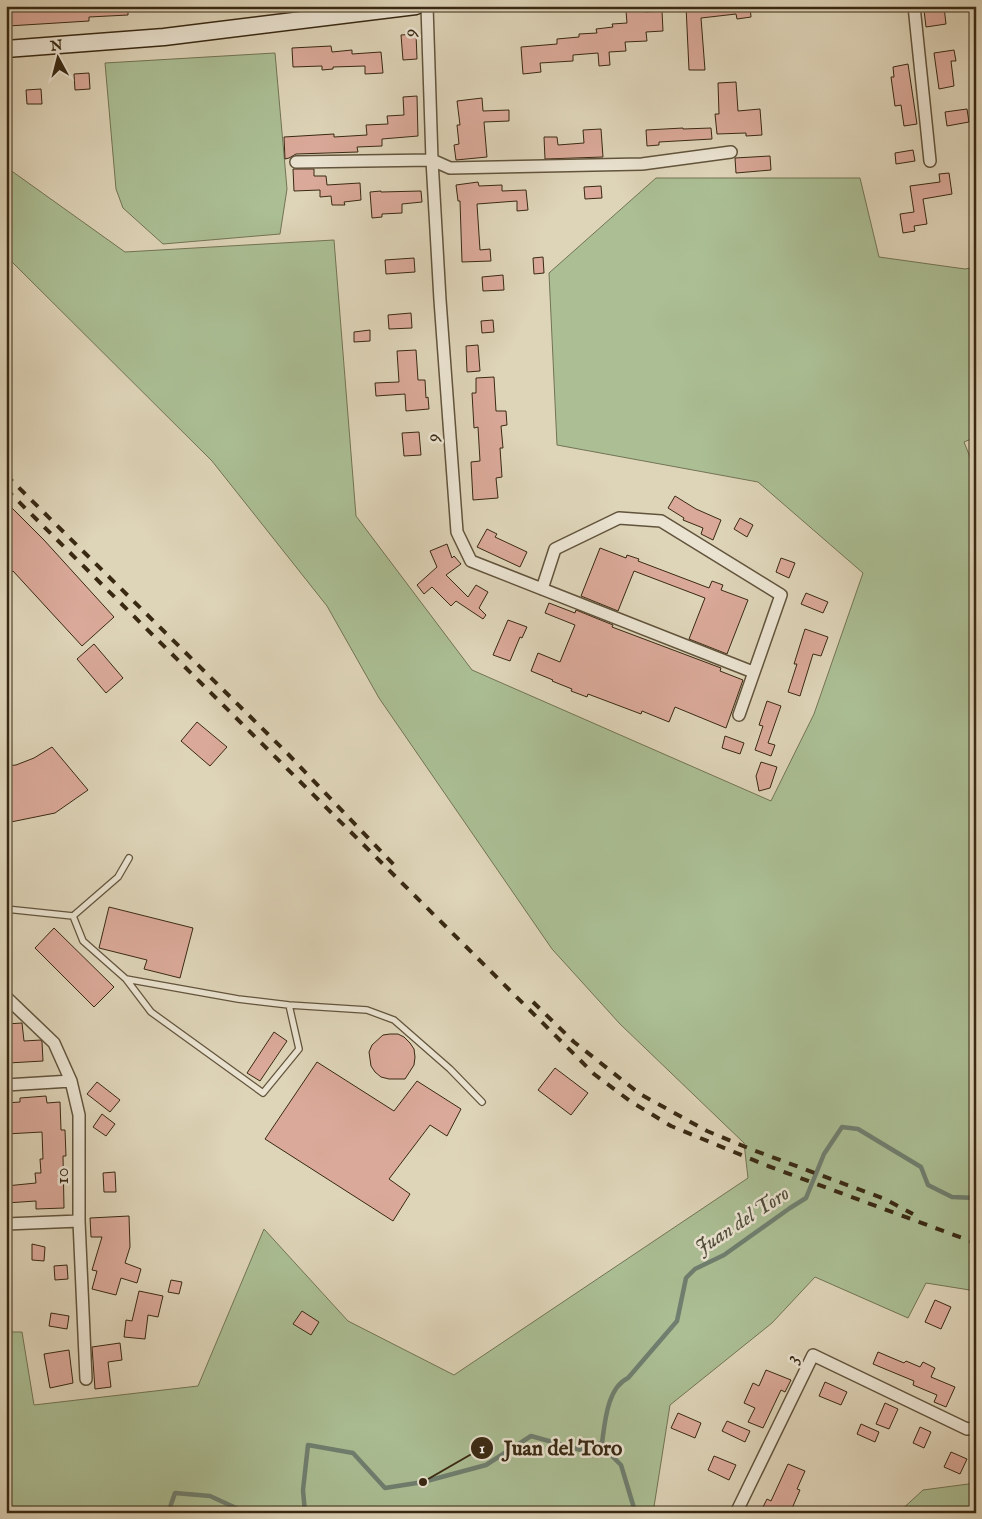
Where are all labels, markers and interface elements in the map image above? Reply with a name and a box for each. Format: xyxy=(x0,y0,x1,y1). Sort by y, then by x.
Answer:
street label: 9 xyxy=(398,28,423,39)
north arrow xyxy=(32,32,82,82)
text: N xyxy=(48,36,64,56)
street label: 9 xyxy=(421,433,446,444)
street label: 10 xyxy=(50,1167,75,1185)
water label: Juan del Toro xyxy=(690,1181,795,1262)
street label: 3 xyxy=(780,1350,805,1368)
callout: Juan del Toro xyxy=(469,1430,633,1466)
text: Juan del Toro xyxy=(501,1436,623,1463)
text: 1 xyxy=(479,1439,485,1458)

